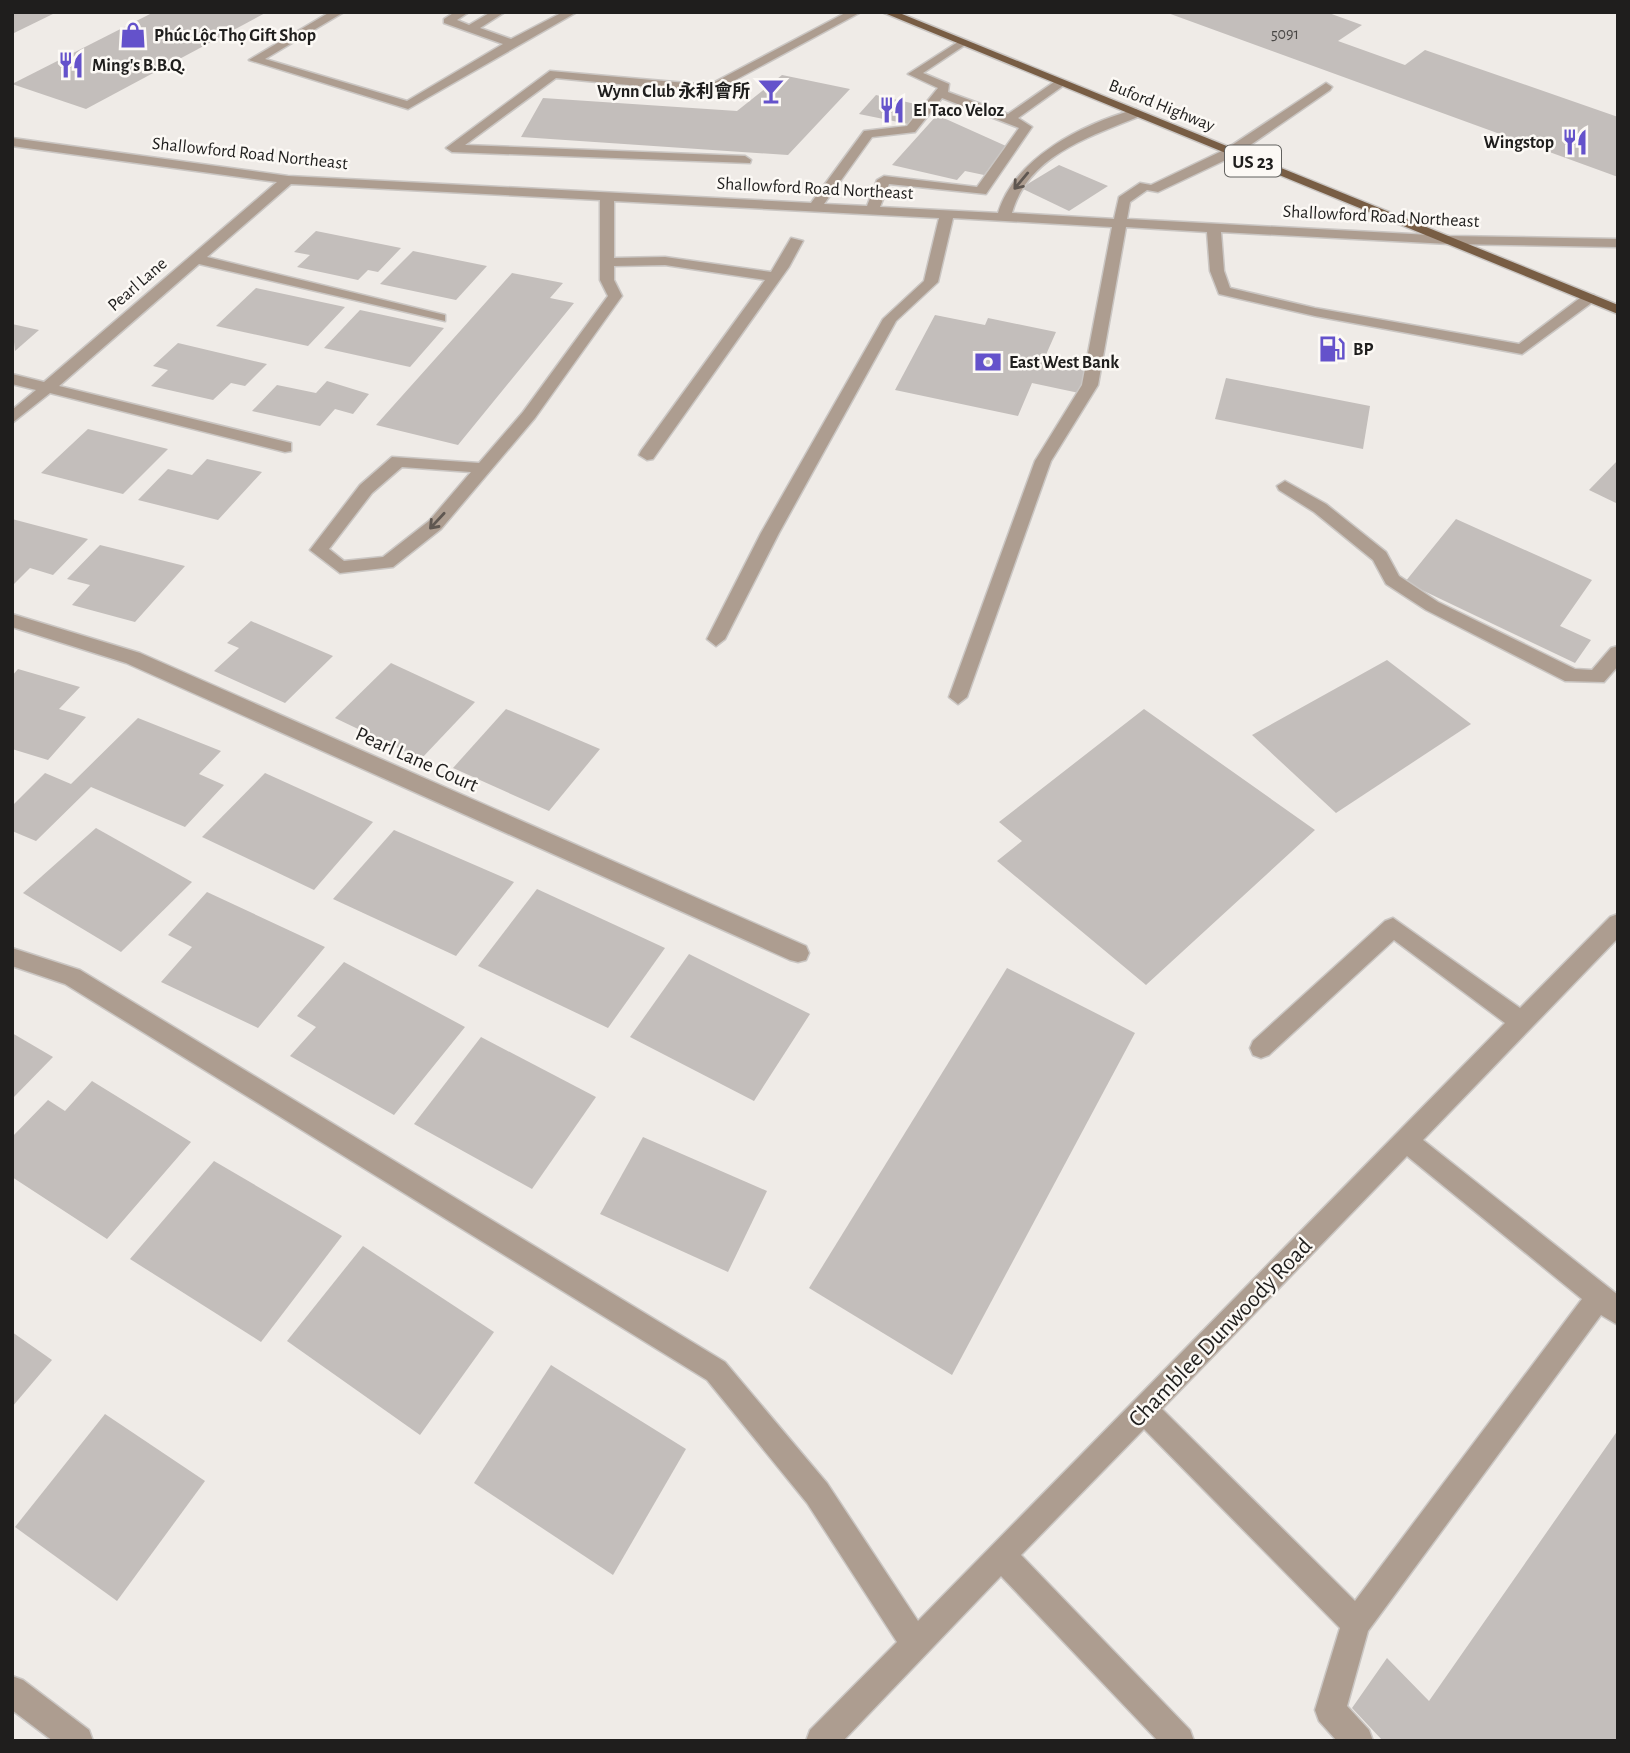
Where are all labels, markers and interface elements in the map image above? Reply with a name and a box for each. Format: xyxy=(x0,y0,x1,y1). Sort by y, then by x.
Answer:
shop icon: Phúc Lộc Thọ Gift Shop xyxy=(118,20,148,50)
house number: 5091 xyxy=(1271,26,1299,42)
place label: Phúc Lộc Thọ Gift Shop xyxy=(154,27,316,45)
restaurant icon: Ming's B.B.Q. xyxy=(56,50,86,80)
place label: Ming's B.B.Q. xyxy=(92,57,185,75)
bar icon: Wynn Club 永利會所 xyxy=(756,76,786,106)
street label: Buford Highway xyxy=(1106,76,1217,135)
place label: Wynn Club 永利會所 xyxy=(597,81,750,101)
restaurant icon: El Taco Veloz xyxy=(877,95,907,125)
place label: El Taco Veloz xyxy=(913,102,1005,120)
restaurant icon: Wingstop xyxy=(1560,127,1590,157)
place label: Wingstop xyxy=(1483,134,1554,152)
street label: Shallowford Road Northeast xyxy=(151,135,349,173)
road number: US 23 xyxy=(1225,146,1281,176)
one-way arrow xyxy=(1013,172,1029,190)
street label: Shallowford Road Northeast xyxy=(716,175,914,203)
street label: Shallowford Road Northeast xyxy=(1282,203,1480,231)
street label: Pearl Lane xyxy=(105,255,171,315)
fuel station icon: BP xyxy=(1317,334,1347,364)
place label: BP xyxy=(1353,341,1373,359)
bank icon: East West Bank xyxy=(973,347,1003,377)
place label: East West Bank xyxy=(1009,354,1119,372)
one-way arrow xyxy=(429,512,445,530)
street label: Pearl Lane Court xyxy=(352,723,481,796)
street label: Chamblee Dunwoody Road xyxy=(1124,1234,1317,1432)

